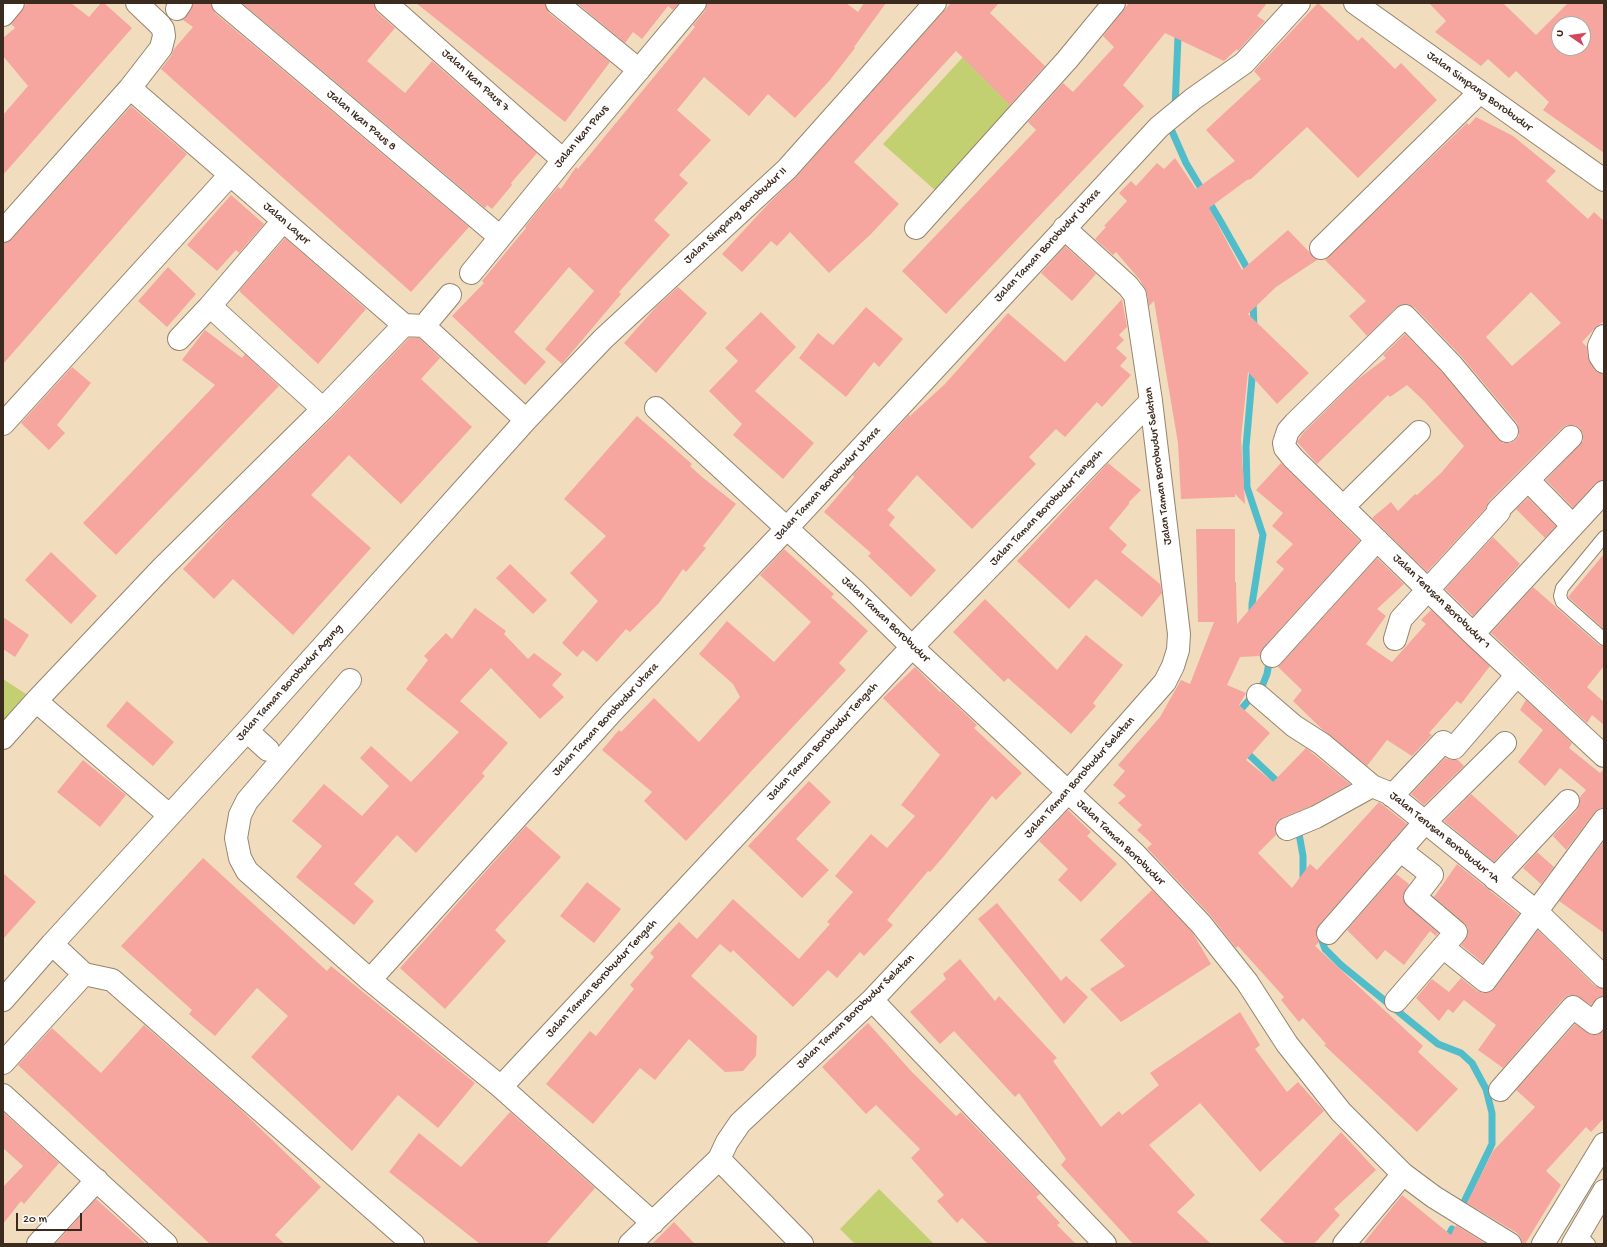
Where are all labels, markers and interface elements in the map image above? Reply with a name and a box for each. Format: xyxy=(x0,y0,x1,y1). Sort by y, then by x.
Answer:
north arrow xyxy=(1551,16,1591,56)
text: U xyxy=(1554,29,1567,38)
street label: Jalan Ikan Paus 7 xyxy=(438,47,512,115)
street label: Jalan Simpang Borobudur xyxy=(1423,49,1535,135)
street label: Jalan Ikan Paus 8 xyxy=(323,88,399,154)
street label: Jalan Ikan Paus xyxy=(552,103,612,171)
street label: Jalan Simpang Borobudur II xyxy=(681,164,791,268)
street label: Jalan Taman Borobudur Utara xyxy=(992,186,1104,306)
street label: Jalan Layur xyxy=(259,200,313,248)
street label: Jalan Taman Borobudur Selatan xyxy=(1142,386,1176,546)
street label: Jalan Taman Borobudur Utara xyxy=(772,424,884,544)
street label: Jalan Taman Borobudur Tengah xyxy=(987,447,1107,569)
street label: Jalan Terusan Borobudur 1 xyxy=(1389,551,1493,653)
street label: Jalan Taman Borobudur xyxy=(838,574,932,666)
street label: Jalan Taman Borobudur Agung xyxy=(234,622,346,744)
street label: Jalan Taman Borobudur Utara xyxy=(550,660,662,780)
street label: Jalan Taman Borobudur Tengah xyxy=(764,680,882,804)
street label: Jalan Taman Borobudur Selatan xyxy=(1022,714,1138,842)
street label: Jalan Terusan Borobudur 1A xyxy=(1386,789,1502,887)
street label: Jalan Taman Borobudur xyxy=(1073,797,1167,889)
street label: Jalan Taman Borobudur Tengah xyxy=(543,917,661,1041)
street label: Jalan Taman Borobudur Selatan xyxy=(794,952,918,1072)
scale bar xyxy=(18,1205,84,1231)
text: 20 m xyxy=(23,1213,47,1227)

